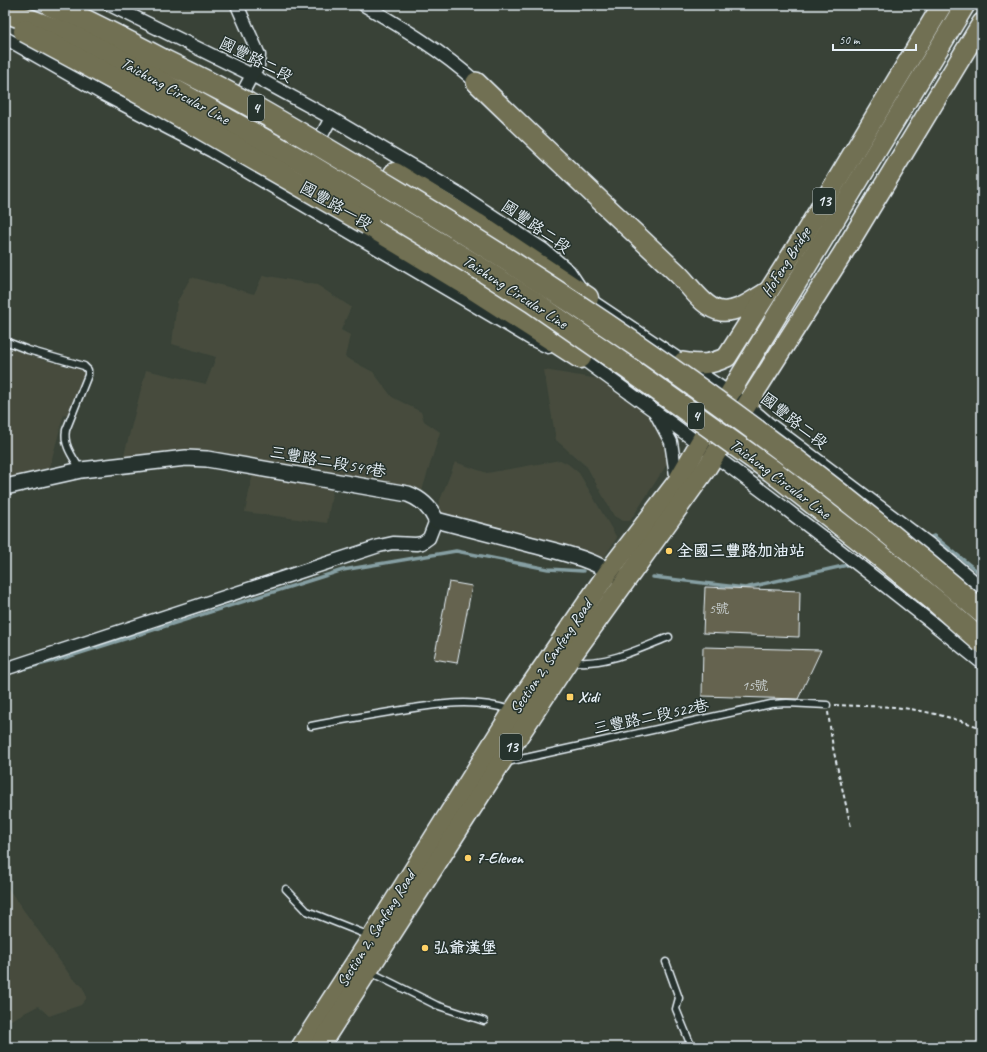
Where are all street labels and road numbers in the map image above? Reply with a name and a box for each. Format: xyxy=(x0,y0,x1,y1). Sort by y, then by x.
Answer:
street label: 國豐路二段 xyxy=(216,33,296,87)
street label: Taichung Circular Line xyxy=(117,53,234,130)
road number: 4 xyxy=(248,95,264,121)
street label: 國豐路一段 xyxy=(296,177,376,235)
road number: 13 xyxy=(813,188,835,214)
street label: 國豐路二段 xyxy=(497,196,575,258)
street label: HoFeng Bridge xyxy=(757,222,816,300)
street label: Taichung Circular Line xyxy=(459,251,573,334)
street label: 國豐路二段 xyxy=(756,388,832,454)
road number: 4 xyxy=(688,403,704,429)
street label: Taichung Circular Line xyxy=(726,435,836,524)
street label: 三豐路二段549巷 xyxy=(268,442,388,482)
street label: Section 2, Sanfeng Road xyxy=(505,594,598,718)
street label: 三豐路二段522巷 xyxy=(591,695,711,739)
road number: 13 xyxy=(500,734,522,760)
street label: Section 2, Sanfeng Road xyxy=(332,865,421,991)

